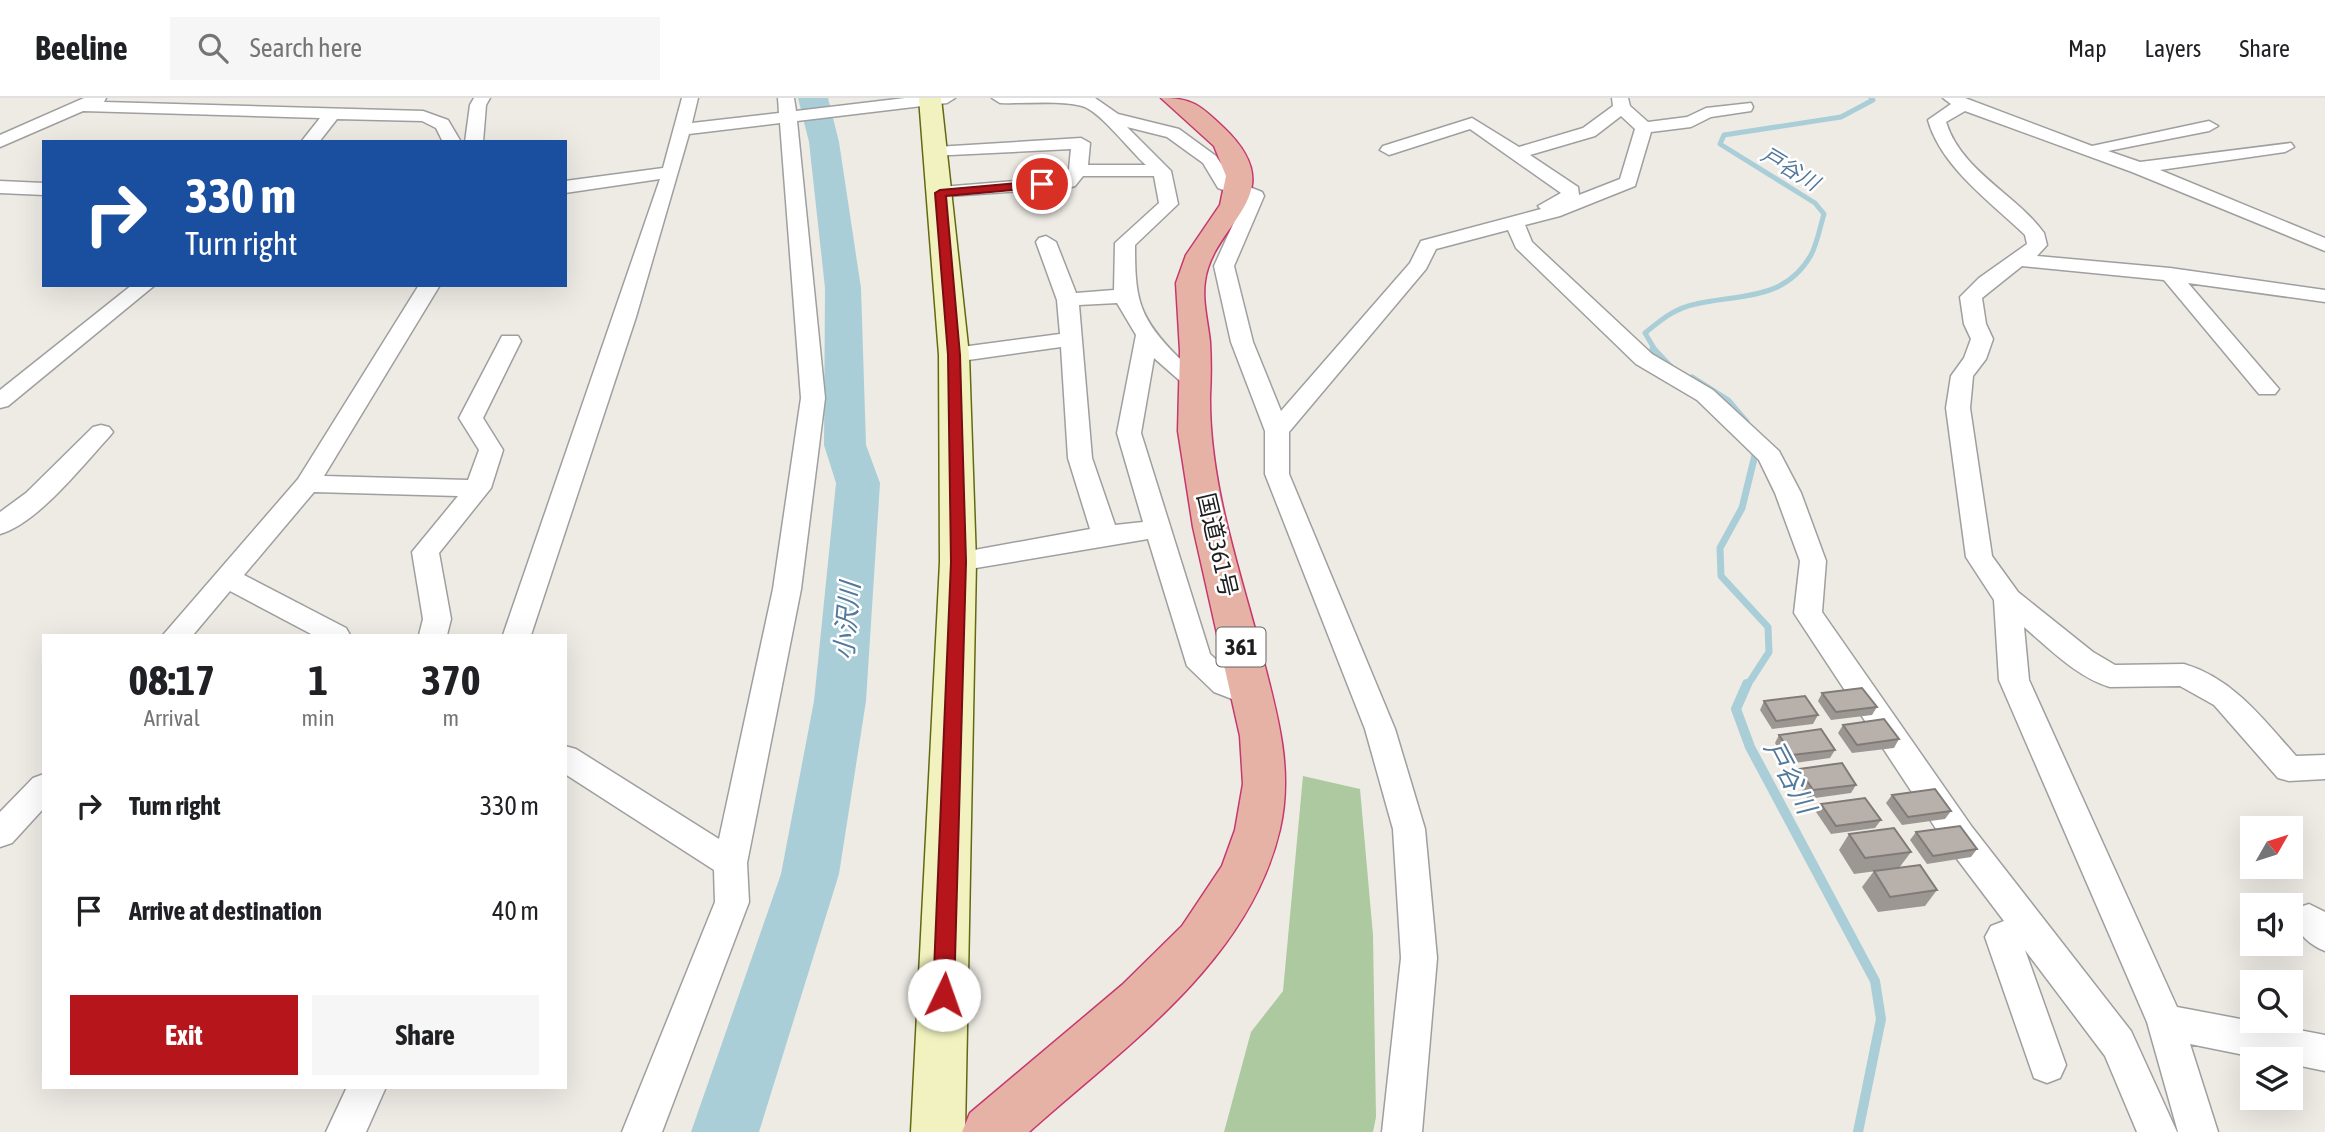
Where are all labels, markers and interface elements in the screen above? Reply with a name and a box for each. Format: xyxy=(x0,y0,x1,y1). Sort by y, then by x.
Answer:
search box xyxy=(170,17,660,80)
text: Beeline xyxy=(35,29,128,67)
icon: search xyxy=(194,29,232,67)
text: Search here xyxy=(250,33,362,63)
text: Map xyxy=(2068,35,2107,62)
text: Layers xyxy=(2145,35,2201,62)
text: Share xyxy=(2239,35,2290,62)
water label: 戸谷川 xyxy=(1757,142,1825,196)
pin xyxy=(1012,154,1072,214)
icon: arrive xyxy=(1023,165,1061,203)
text: 330 m xyxy=(185,167,296,223)
icon: right xyxy=(70,168,161,259)
text: Turn right xyxy=(185,225,298,262)
street label: 国道361号 xyxy=(1192,490,1243,599)
water label: 小沢川 xyxy=(829,578,866,661)
road number: 361 xyxy=(1216,628,1266,666)
text: 08:17 xyxy=(129,656,215,704)
text: 1 xyxy=(308,656,328,704)
text: 370 xyxy=(421,656,480,704)
text: Arrival xyxy=(144,705,200,731)
text: min xyxy=(302,705,335,731)
text: m xyxy=(443,705,459,731)
water label: 戸谷川 xyxy=(1758,736,1823,821)
icon: right xyxy=(70,787,108,825)
text: Turn right xyxy=(129,791,220,821)
text: 330 m xyxy=(480,791,539,821)
north arrow xyxy=(2240,816,2303,878)
map controls xyxy=(2240,816,2303,1110)
icon: arrive xyxy=(70,892,108,930)
button: sound xyxy=(2240,893,2303,956)
text: Arrive at destination xyxy=(129,896,322,926)
text: 40 m xyxy=(492,896,539,926)
position arrow xyxy=(907,958,981,1032)
button: search xyxy=(2240,970,2303,1033)
button: Exit xyxy=(70,995,298,1075)
button: Share xyxy=(312,995,539,1075)
button: layers xyxy=(2240,1047,2303,1110)

